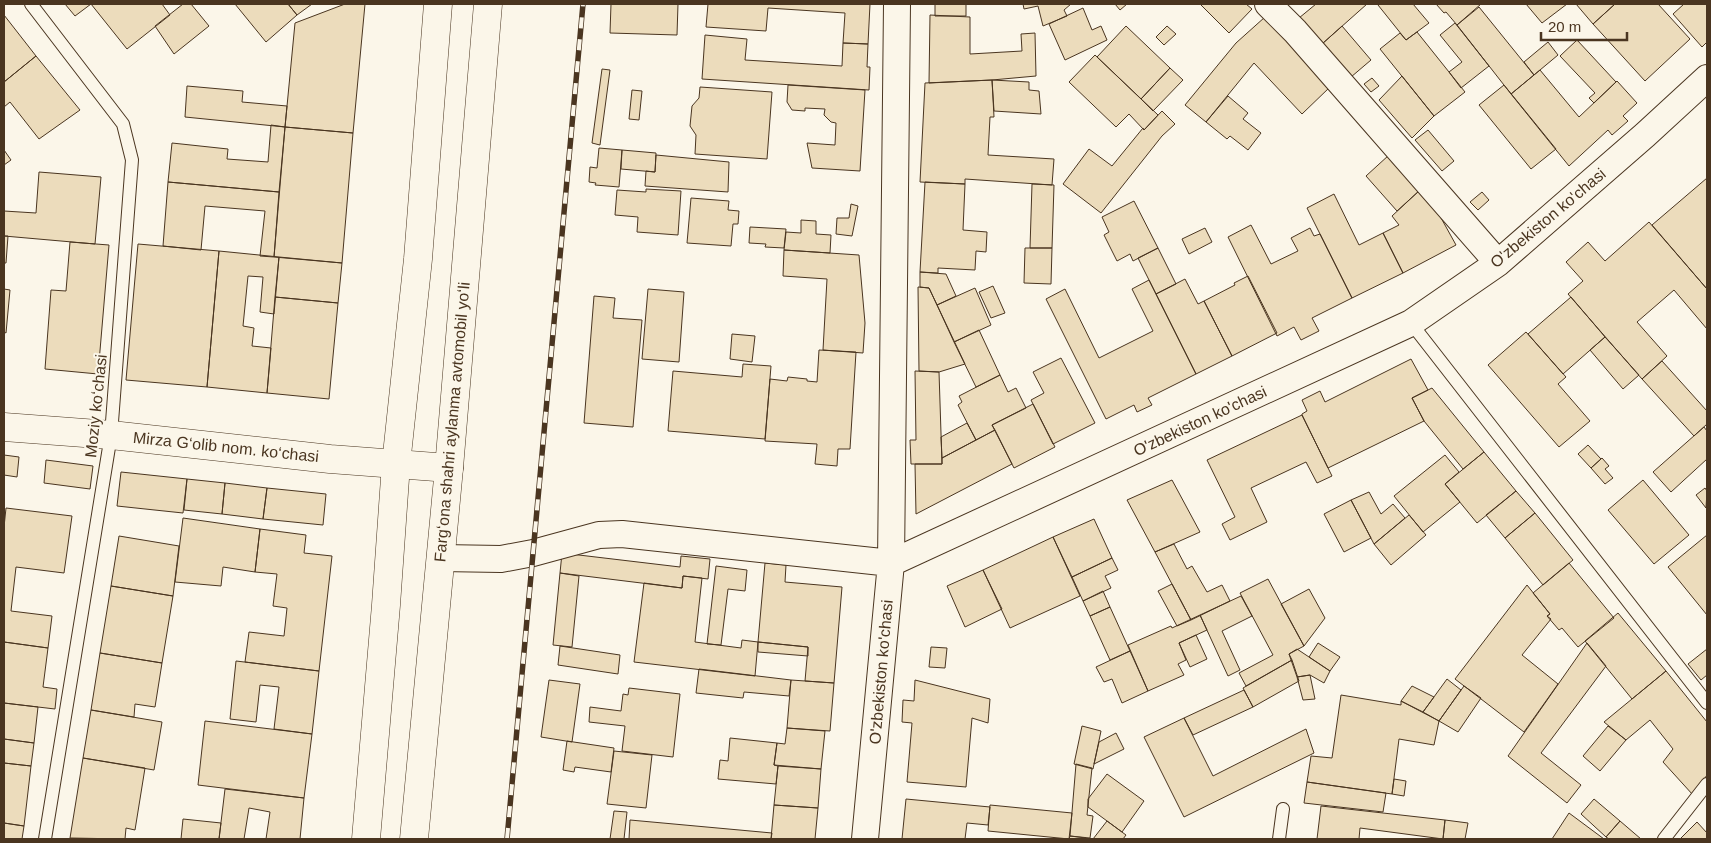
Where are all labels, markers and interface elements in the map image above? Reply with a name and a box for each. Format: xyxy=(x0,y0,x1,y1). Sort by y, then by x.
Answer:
scale bar xyxy=(1541,10,1627,42)
text: 20 m xyxy=(1548,18,1581,35)
street label: O'zbekiston ko'chasi xyxy=(1487,165,1609,271)
street label: Fargʻona shahri aylanma avtomobil yoʻli xyxy=(431,281,473,563)
street label: Moziy koʻchasi xyxy=(82,353,110,459)
street label: O'zbekiston ko'chasi xyxy=(1131,383,1269,459)
street label: Mirza G‘olib nom. ko‘chasi xyxy=(132,429,320,465)
street label: O'zbekiston ko'chasi xyxy=(866,599,896,745)

